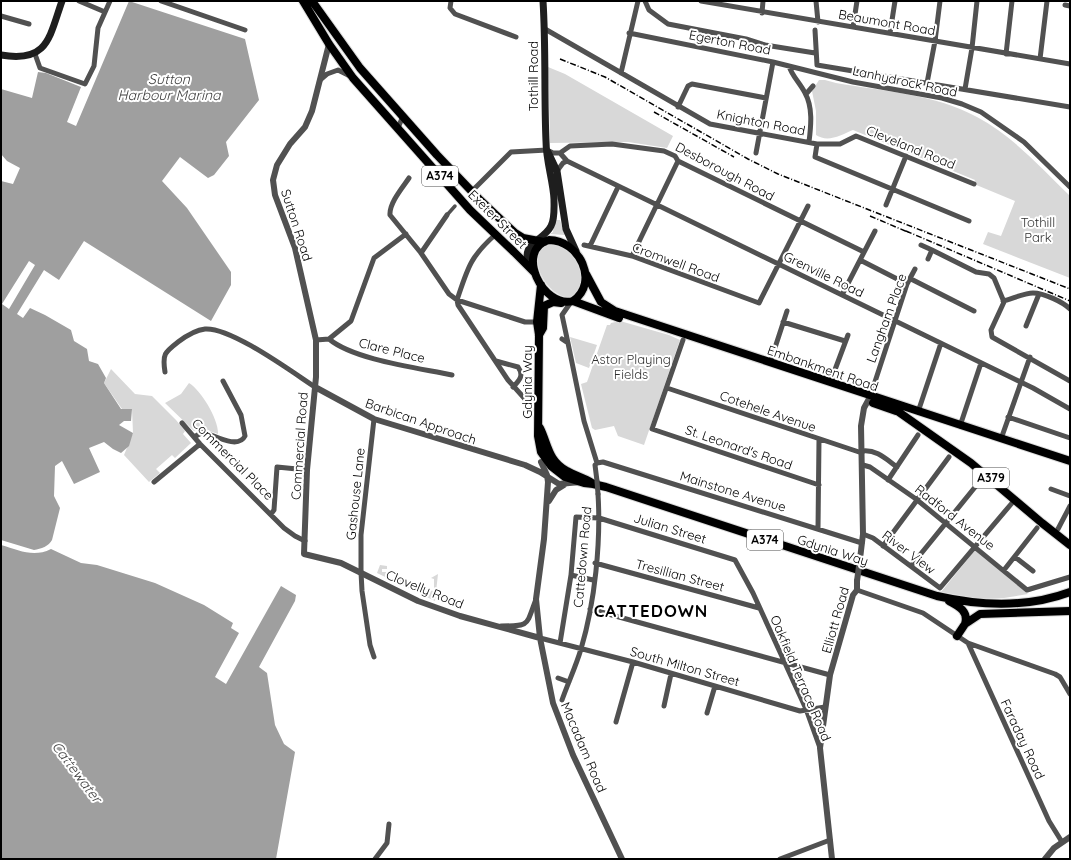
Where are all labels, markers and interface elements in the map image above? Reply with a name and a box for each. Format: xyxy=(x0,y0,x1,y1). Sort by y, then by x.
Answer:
street label: Beaumont Road xyxy=(837,6,937,38)
street label: Egerton Road xyxy=(688,26,772,58)
street label: Tothill Road xyxy=(525,41,541,111)
street label: Lanhydrock Road xyxy=(851,62,959,100)
water label: Sutton Harbour Marina xyxy=(117,70,222,104)
street label: Knighton Road xyxy=(715,106,807,138)
street label: Cleveland Road xyxy=(864,122,958,172)
street label: Desborough Road xyxy=(673,138,777,204)
road number: A374 xyxy=(422,166,458,186)
street label: Exeter Street xyxy=(465,186,531,252)
street label: Sutton Road xyxy=(278,187,316,263)
park label: Tothill Park xyxy=(1021,214,1055,245)
street label: Cromwell Road xyxy=(630,239,722,285)
street label: Grenville Road xyxy=(781,248,867,300)
street label: Langham Place xyxy=(862,271,910,365)
street label: Clare Place xyxy=(357,334,427,366)
street label: Embankment Road xyxy=(765,341,881,395)
street label: Gdynia Way xyxy=(519,345,535,419)
park label: Astor Playing Fields xyxy=(591,351,671,382)
street label: Cotehele Avenue xyxy=(718,387,818,435)
street label: Commercial Road xyxy=(287,391,311,501)
street label: Barbican Approach xyxy=(363,394,479,448)
street label: Commercial Place xyxy=(189,415,277,503)
street label: St. Leonard's Road xyxy=(683,421,795,473)
street label: Gashouse Lane xyxy=(342,447,368,541)
street label: Mainstone Avenue xyxy=(678,467,788,515)
road number: A379 xyxy=(973,468,1009,488)
street label: Radford Avenue xyxy=(912,481,998,553)
street label: Cattedown Road xyxy=(570,506,594,608)
street label: Julian Street xyxy=(632,509,708,547)
street label: River View xyxy=(879,527,939,577)
road number: A374 xyxy=(747,530,783,550)
street label: Gdynia Way xyxy=(795,531,871,569)
street label: Tresillian Street xyxy=(634,555,726,595)
street label: Clovelly Road xyxy=(384,566,466,612)
street label: Elliott Road xyxy=(818,585,852,655)
district label: CATTEDOWN xyxy=(594,600,708,621)
street label: Oakfield Terrace Road xyxy=(767,613,835,743)
street label: South Milton Street xyxy=(628,643,742,689)
street label: Faraday Road xyxy=(997,696,1049,782)
street label: Macadam Road xyxy=(558,699,610,795)
water label: Cattewater xyxy=(48,738,107,807)

